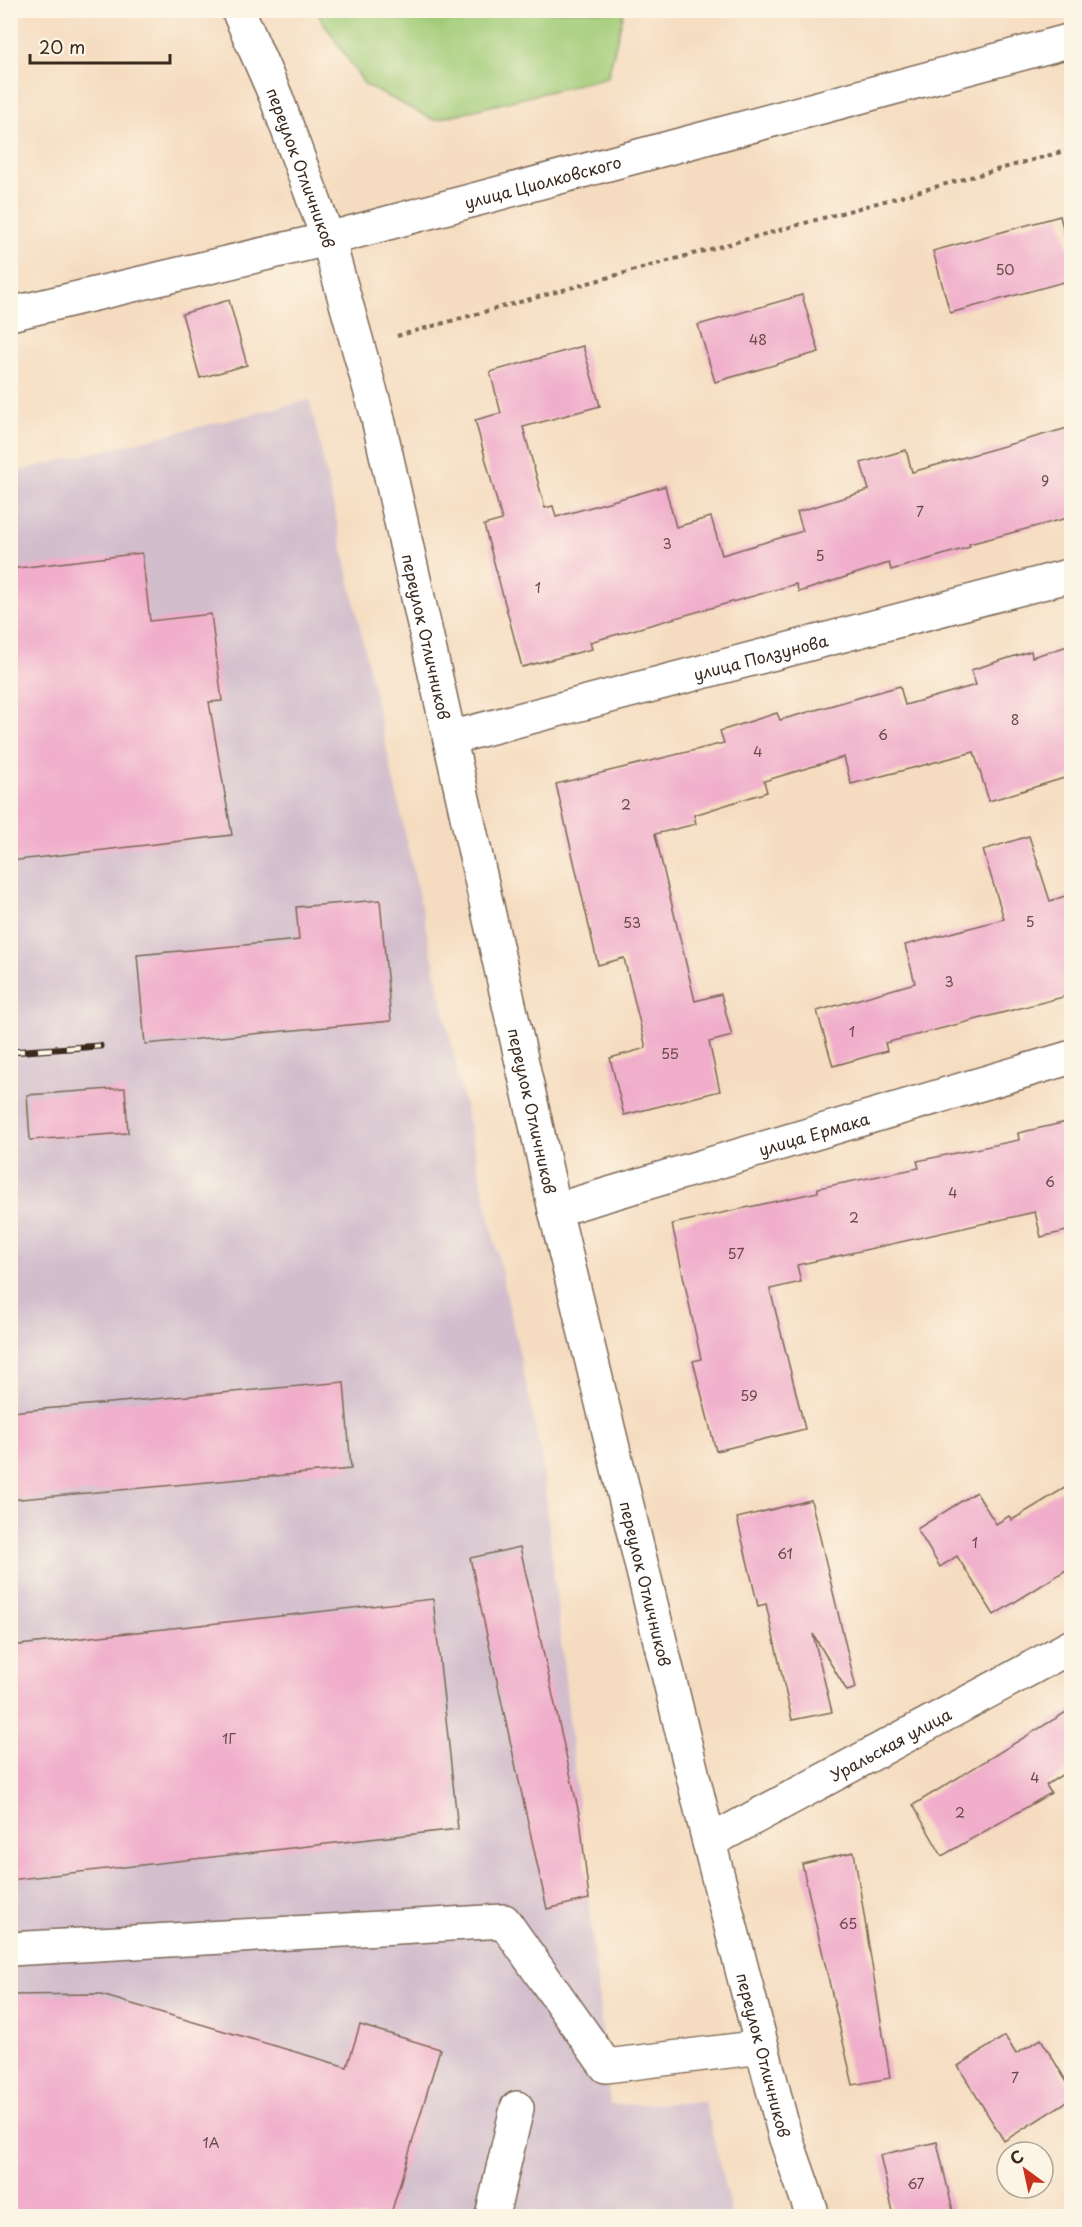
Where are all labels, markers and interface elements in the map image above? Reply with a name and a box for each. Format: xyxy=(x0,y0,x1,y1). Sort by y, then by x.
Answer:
scale bar xyxy=(30,27,170,65)
text: 20 m xyxy=(39,33,85,60)
street label: переулок Отличников xyxy=(261,83,342,250)
street label: улица Циолковского xyxy=(462,149,624,214)
house number: 50 xyxy=(995,259,1015,280)
house number: 48 xyxy=(749,329,767,350)
house number: 9 xyxy=(1041,470,1049,491)
house number: 7 xyxy=(916,501,924,522)
house number: 3 xyxy=(662,533,672,554)
house number: 5 xyxy=(815,545,825,566)
street label: переулок Отличников xyxy=(397,551,457,722)
house number: 1 xyxy=(535,577,541,598)
street label: улица Ползунова xyxy=(691,628,830,686)
house number: 8 xyxy=(1011,709,1019,730)
house number: 6 xyxy=(878,724,888,745)
house number: 4 xyxy=(753,741,763,762)
house number: 2 xyxy=(621,794,631,815)
house number: 5 xyxy=(1025,911,1035,932)
house number: 53 xyxy=(623,912,641,933)
house number: 3 xyxy=(944,971,954,992)
house number: 1 xyxy=(849,1021,855,1042)
street label: переулок Отличников xyxy=(503,1026,563,1196)
house number: 55 xyxy=(661,1043,679,1064)
street label: улица Ермака xyxy=(756,1106,872,1161)
house number: 6 xyxy=(1045,1171,1055,1192)
house number: 4 xyxy=(948,1182,958,1203)
house number: 2 xyxy=(849,1207,859,1228)
house number: 57 xyxy=(728,1243,744,1264)
house number: 59 xyxy=(740,1385,758,1406)
street label: переулок Отличников xyxy=(614,1498,678,1669)
house number: 1 xyxy=(972,1532,978,1553)
house number: 61 xyxy=(777,1543,793,1564)
street label: Уральская улица xyxy=(825,1702,955,1787)
house number: 1Г xyxy=(222,1728,236,1749)
house number: 4 xyxy=(1030,1767,1040,1788)
house number: 2 xyxy=(955,1802,965,1823)
house number: 65 xyxy=(839,1913,857,1934)
street label: переулок Отличников xyxy=(731,1970,797,2140)
house number: 7 xyxy=(1011,2067,1019,2088)
house number: 1А xyxy=(202,2132,220,2153)
north arrow xyxy=(995,2140,1055,2200)
text: С xyxy=(1005,2143,1028,2170)
house number: 67 xyxy=(907,2173,925,2194)

